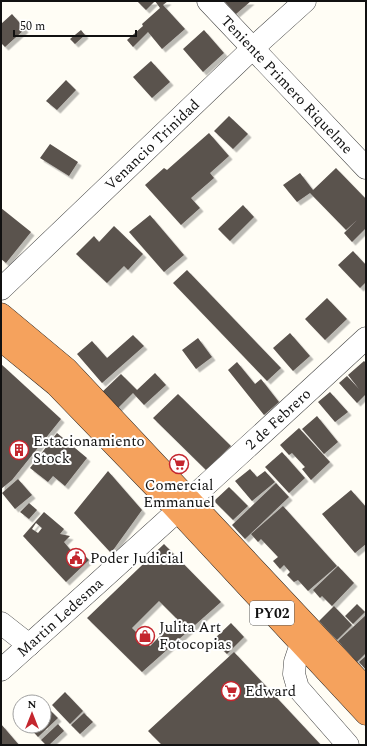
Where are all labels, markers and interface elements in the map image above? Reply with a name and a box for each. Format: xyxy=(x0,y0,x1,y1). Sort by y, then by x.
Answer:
street label: Teniente Primero Riquelme xyxy=(216,10,359,159)
scale bar xyxy=(14,12,136,38)
text: 50 m xyxy=(20,17,45,36)
street label: Venancio Trinidad xyxy=(99,93,205,196)
street label: 2 de Febrero xyxy=(240,383,316,455)
place label: Estacionamiento Stock xyxy=(33,430,145,470)
building icon: Estacionamiento Stock xyxy=(8,439,30,461)
supermarket icon: Comercial Emmanuel xyxy=(168,453,190,475)
place label: Comercial Emmanuel xyxy=(143,474,215,514)
public building icon: Poder Judicial xyxy=(65,547,87,569)
place label: Poder Judicial xyxy=(90,547,184,570)
street label: Martin Ledesma xyxy=(12,572,109,662)
road number: PY02 xyxy=(250,601,294,625)
place label: Julita Art Fotocopias xyxy=(159,616,232,656)
shop icon: Julita Art Fotocopias xyxy=(134,625,156,647)
supermarket icon: Edward xyxy=(220,680,242,702)
place label: Edward xyxy=(245,680,296,703)
north arrow xyxy=(12,694,52,734)
text: N xyxy=(28,696,37,713)

